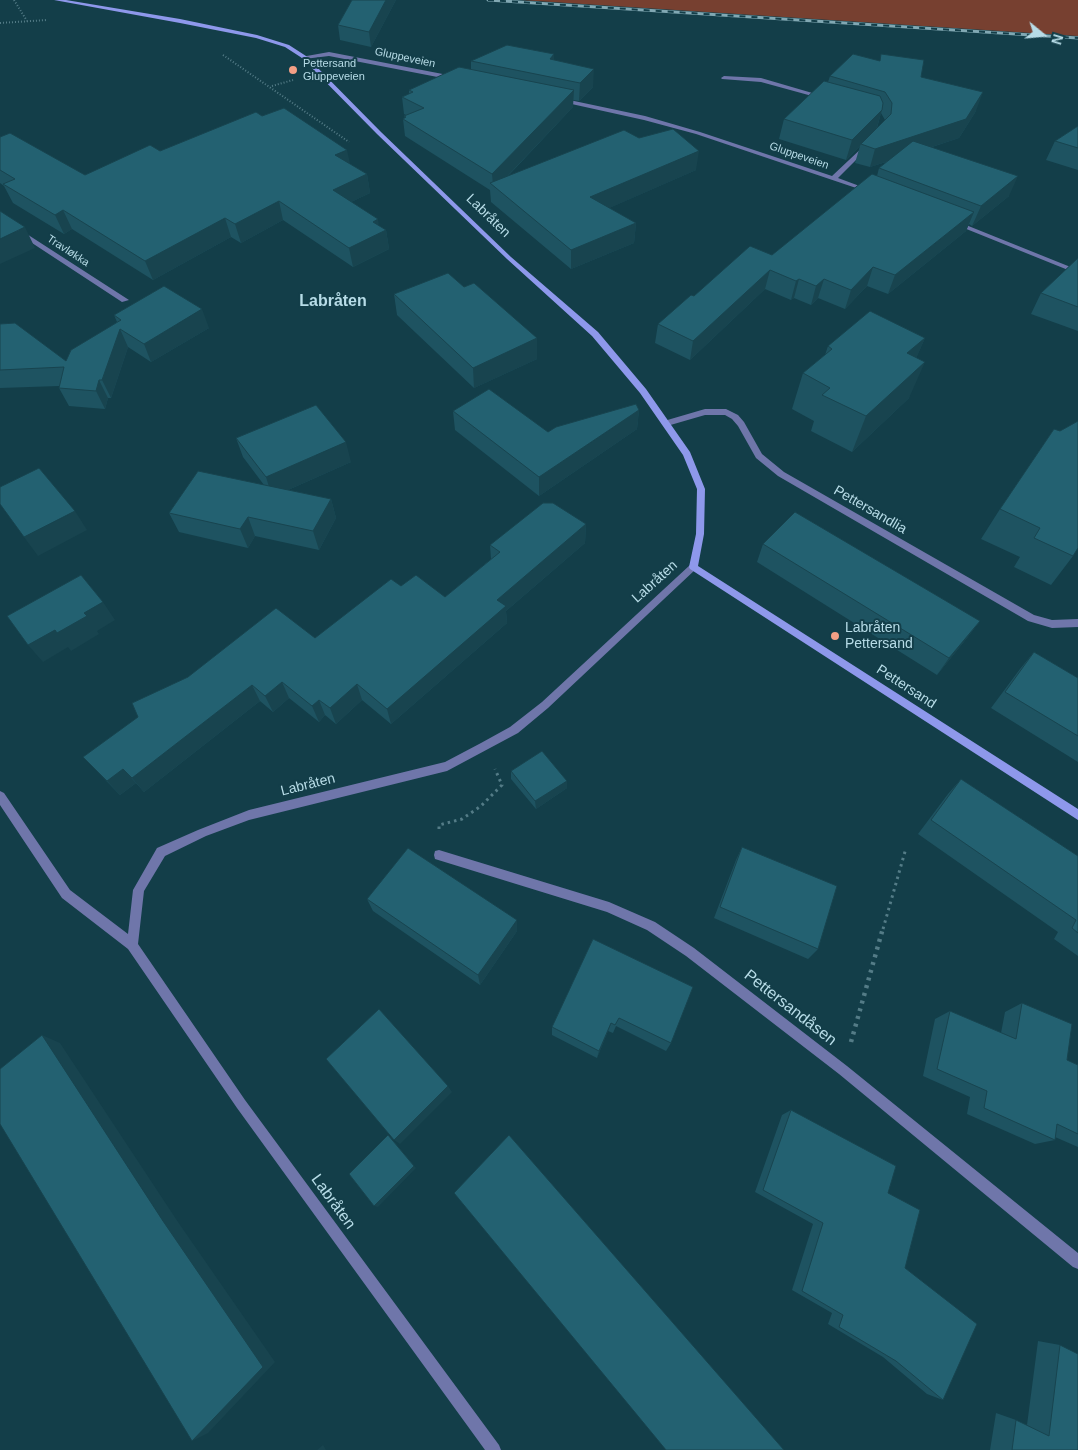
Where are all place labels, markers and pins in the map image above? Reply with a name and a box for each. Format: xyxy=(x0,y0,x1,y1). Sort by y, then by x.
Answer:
place label: Pettersand Gluppeveien xyxy=(303,57,365,83)
marker: Pettersand Gluppeveien xyxy=(287,64,299,76)
place label: Labråten Pettersand xyxy=(845,620,913,652)
marker: Labråten Pettersand xyxy=(829,630,841,642)

